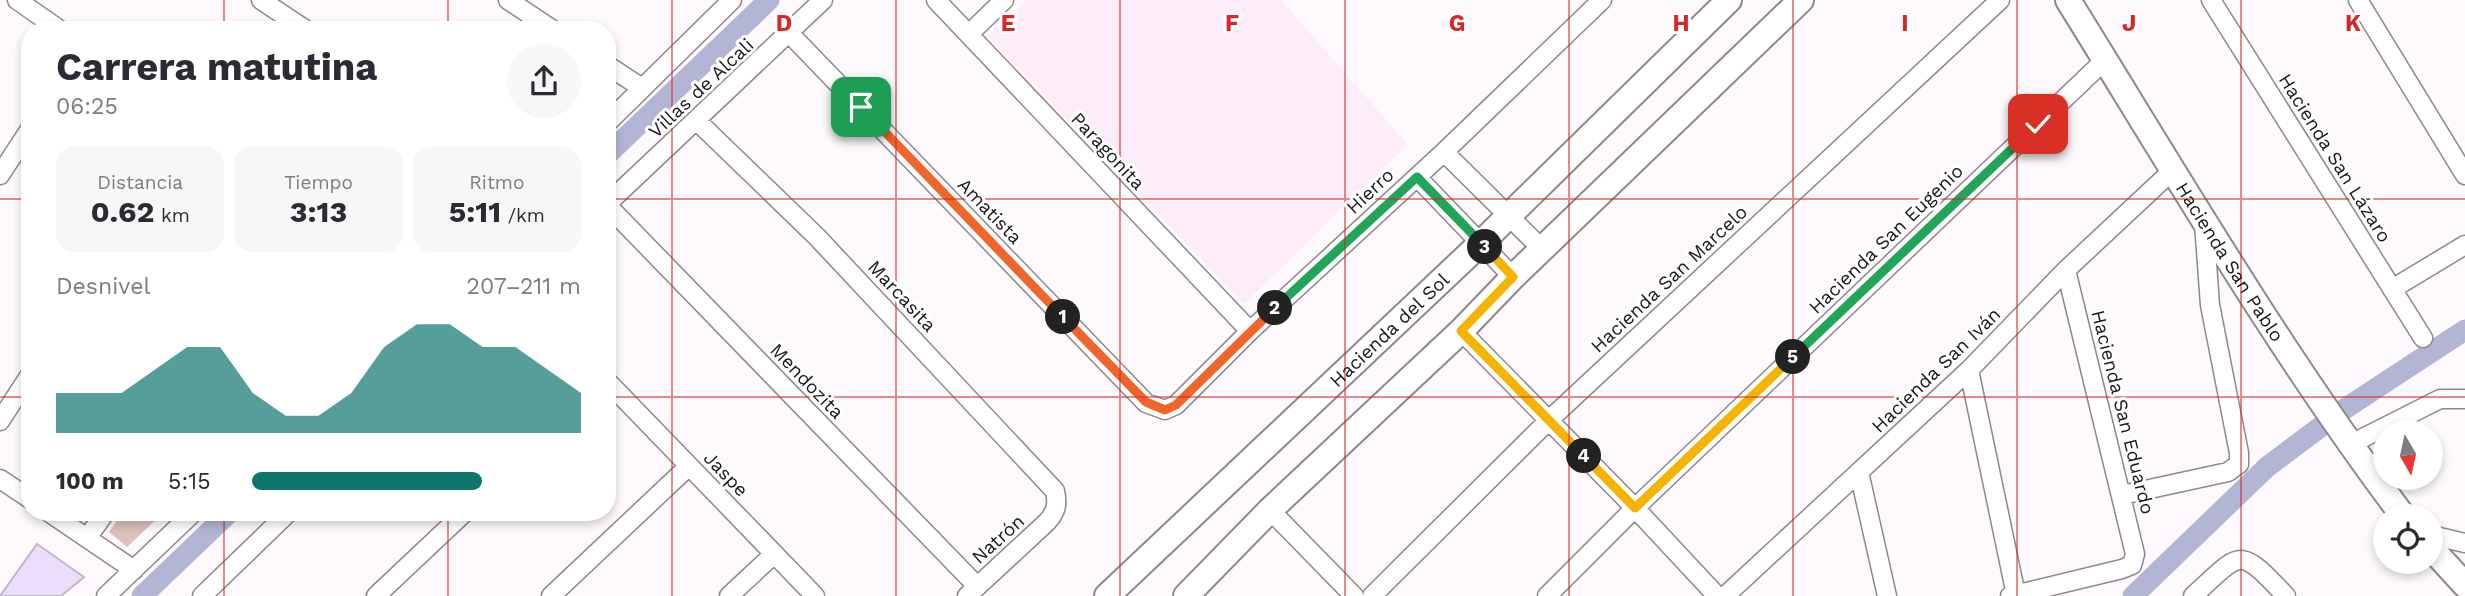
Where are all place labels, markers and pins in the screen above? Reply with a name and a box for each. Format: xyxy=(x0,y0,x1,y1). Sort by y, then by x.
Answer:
pin xyxy=(831,77,891,137)
pin xyxy=(2008,94,2068,154)
pin: 3 xyxy=(1468,230,1502,264)
pin: 2 xyxy=(1258,290,1292,326)
pin: 1 xyxy=(1046,300,1080,334)
pin: 5 xyxy=(1776,340,1811,374)
pin: 4 xyxy=(1566,438,1602,474)

